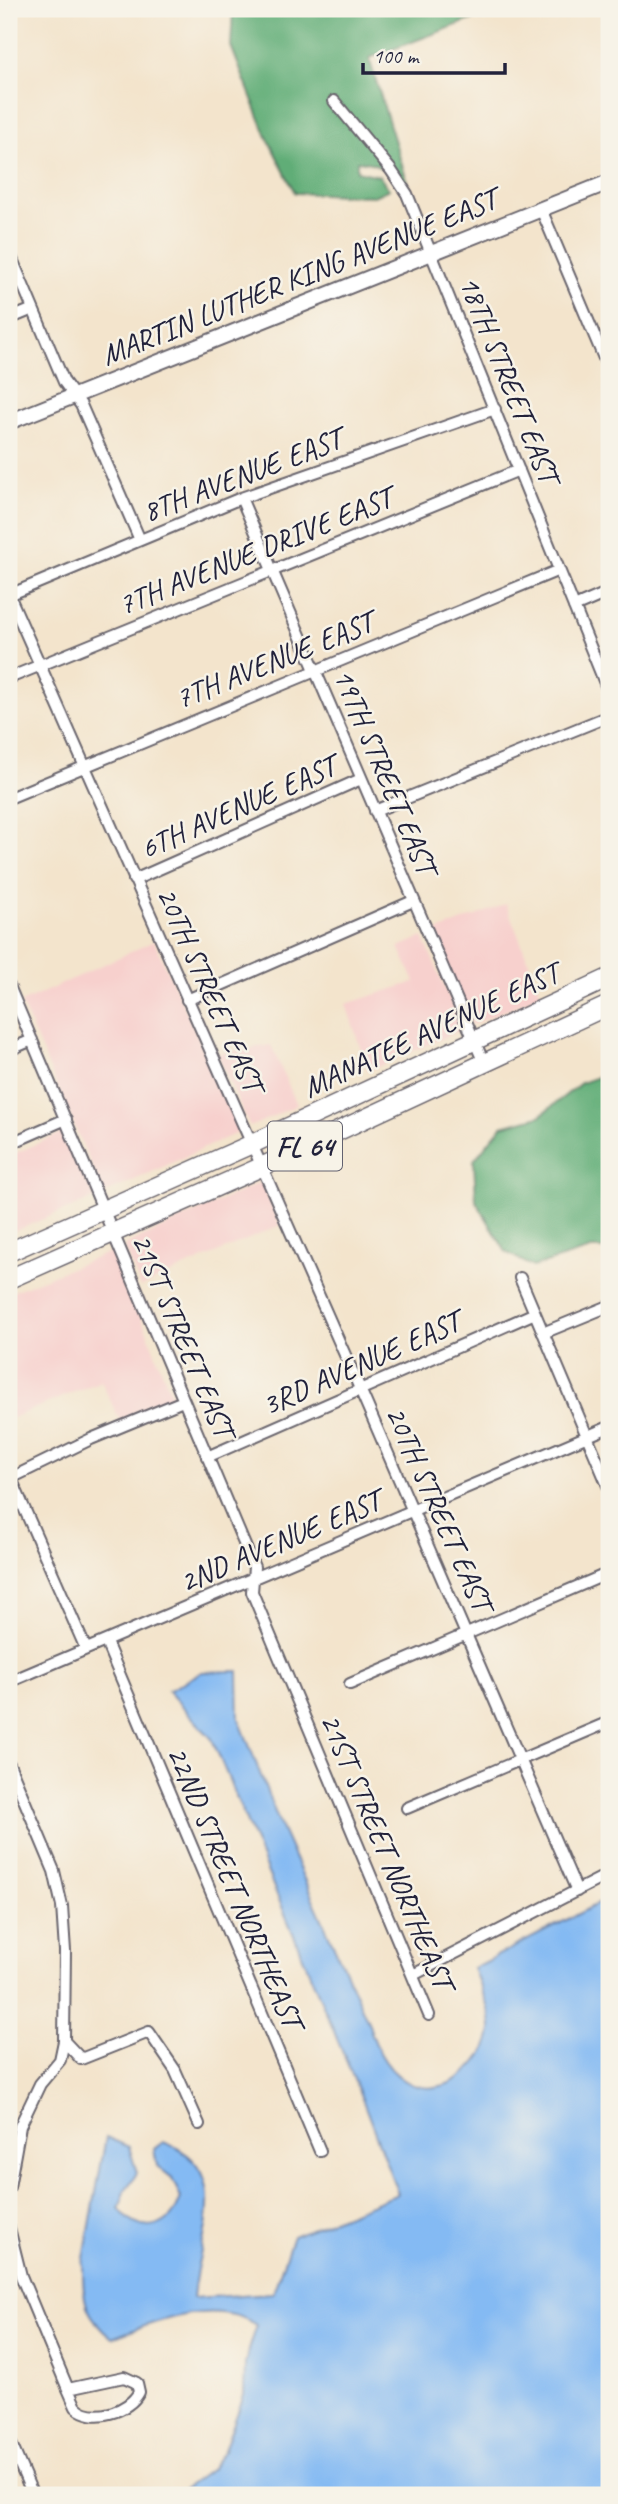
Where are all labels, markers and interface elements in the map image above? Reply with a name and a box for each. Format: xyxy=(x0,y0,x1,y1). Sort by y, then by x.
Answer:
scale bar xyxy=(363,32,504,76)
text: 100 m xyxy=(373,43,420,69)
street label: MARTIN LUTHER KING AVENUE EAST xyxy=(96,177,509,374)
street label: 18TH STREET EAST xyxy=(450,270,570,495)
street label: 8TH AVENUE EAST xyxy=(137,417,354,530)
street label: 7TH AVENUE DRIVE EAST xyxy=(112,476,404,623)
street label: 7TH AVENUE EAST xyxy=(169,600,385,717)
street label: 19TH STREET EAST xyxy=(325,663,448,886)
street label: 6TH AVENUE EAST xyxy=(134,744,348,867)
street label: 20TH STREET EAST xyxy=(148,881,275,1104)
street label: MANATEE AVENUE EAST xyxy=(297,951,571,1106)
road number: FL 64 xyxy=(268,1122,342,1170)
street label: 21ST STREET EAST xyxy=(123,1228,246,1449)
street label: 3RD AVENUE EAST xyxy=(256,1299,473,1424)
street label: 20TH STREET EAST xyxy=(377,1400,504,1623)
street label: 2ND AVENUE EAST xyxy=(174,1479,393,1600)
street label: 21ST STREET NORTHEAST xyxy=(312,1707,465,2001)
street label: 22ND STREET NORTHEAST xyxy=(158,1740,314,2040)

